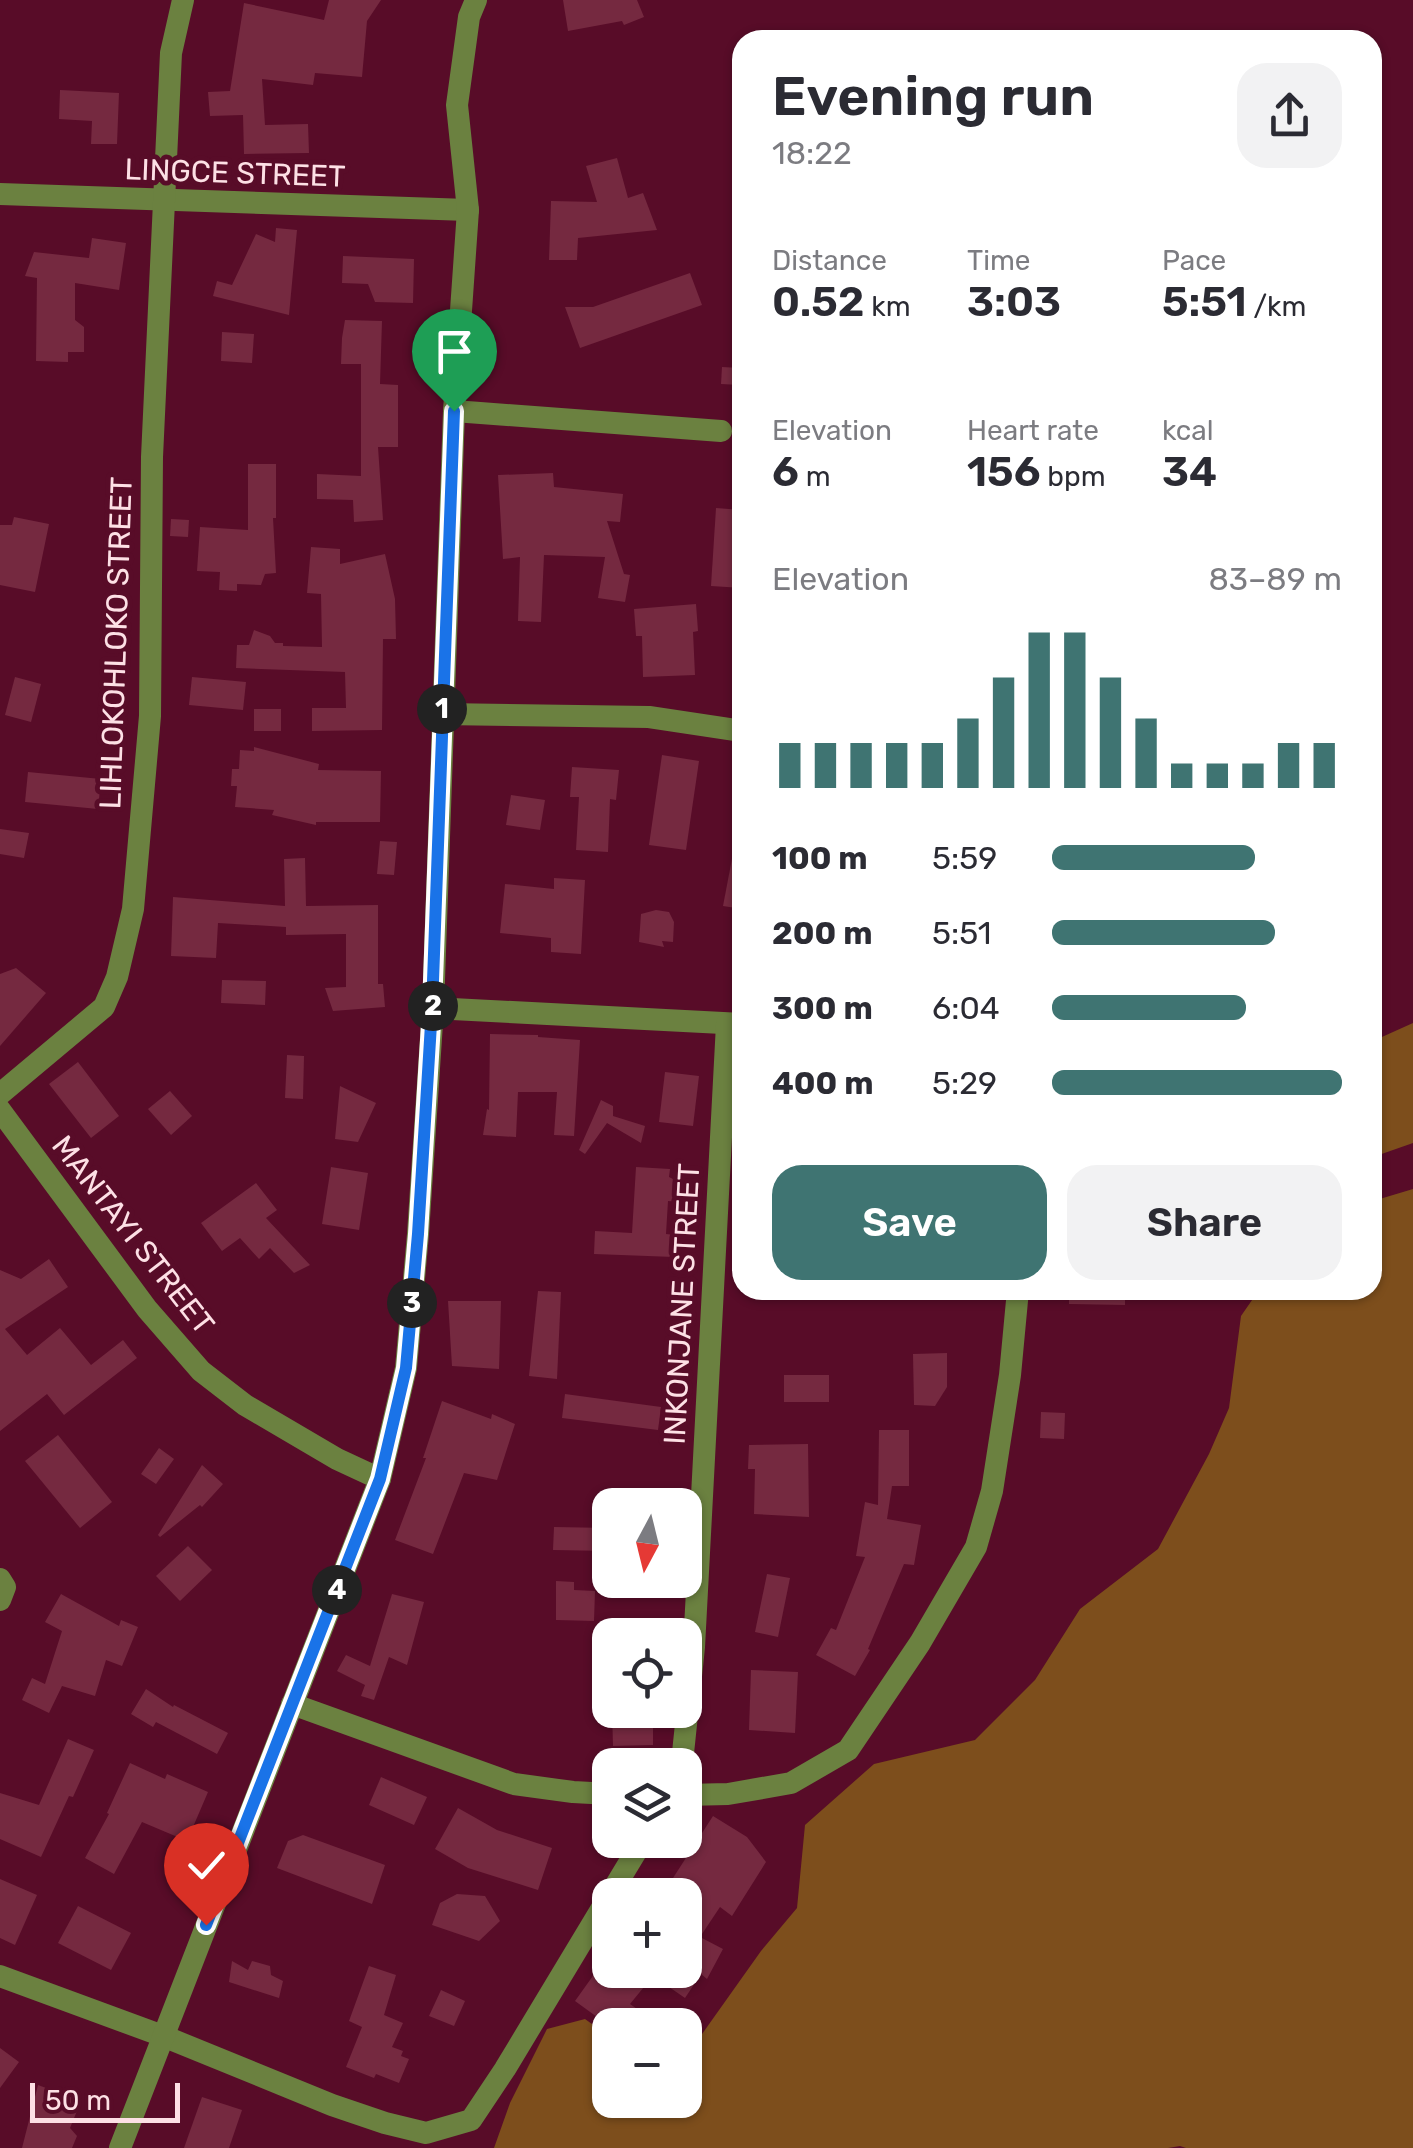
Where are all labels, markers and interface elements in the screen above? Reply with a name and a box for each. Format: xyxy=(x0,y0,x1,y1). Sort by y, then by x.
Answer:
button: share xyxy=(1237,63,1342,168)
text: Evening run xyxy=(772,64,1094,129)
text: 18:22 xyxy=(772,134,852,172)
street label: LINGCE STREET xyxy=(124,151,346,195)
text: Distance xyxy=(772,244,887,277)
text: Time xyxy=(967,244,1030,277)
text: Pace xyxy=(1162,244,1226,277)
text: 0.52 xyxy=(772,277,864,327)
text: 3:03 xyxy=(967,277,1061,327)
text: 5:51 xyxy=(1162,277,1247,327)
text: km xyxy=(864,290,911,323)
text: /km xyxy=(1247,290,1306,323)
pin xyxy=(412,309,497,412)
icon: arrive xyxy=(427,324,482,379)
text: Elevation xyxy=(772,414,892,447)
text: Heart rate xyxy=(967,414,1099,447)
text: kcal xyxy=(1162,414,1213,447)
text: 6 xyxy=(772,447,799,497)
text: 156 xyxy=(967,447,1040,497)
text: 34 xyxy=(1162,447,1217,497)
text: m xyxy=(799,460,831,493)
text: bpm xyxy=(1040,460,1106,493)
street label: LIHLOKOHLOKO STREET xyxy=(92,476,140,810)
text: Elevation xyxy=(772,560,909,598)
text: 83–89 m xyxy=(1208,560,1342,598)
pin: 1 xyxy=(417,684,467,734)
text: 1 xyxy=(435,692,449,725)
text: 100 m xyxy=(772,839,868,877)
text: 5:59 xyxy=(932,839,997,877)
text: 200 m xyxy=(772,914,872,952)
text: 5:51 xyxy=(932,914,991,952)
pin: 2 xyxy=(408,981,458,1031)
text: 2 xyxy=(424,989,442,1022)
text: 300 m xyxy=(772,989,873,1027)
text: 6:04 xyxy=(932,989,1000,1027)
text: 400 m xyxy=(772,1064,874,1102)
text: 5:29 xyxy=(932,1064,997,1102)
street label: MANTAYI STREET xyxy=(44,1129,222,1341)
street label: INKONJANE STREET xyxy=(657,1163,707,1445)
button: Save xyxy=(772,1165,1047,1280)
button: Share xyxy=(1067,1165,1342,1280)
pin: 3 xyxy=(387,1278,437,1328)
text: 3 xyxy=(403,1286,421,1319)
north arrow xyxy=(592,1488,702,1598)
map controls xyxy=(592,1488,702,2118)
pin: 4 xyxy=(312,1565,362,1615)
text: 4 xyxy=(327,1573,347,1606)
button: locate xyxy=(592,1618,702,1728)
button: layers xyxy=(592,1748,702,1858)
pin xyxy=(164,1823,249,1926)
icon: check xyxy=(179,1838,234,1893)
button: + xyxy=(592,1878,702,1988)
button: − xyxy=(592,2008,702,2118)
scale bar xyxy=(30,2078,180,2122)
text: 50 m xyxy=(45,2084,111,2117)

